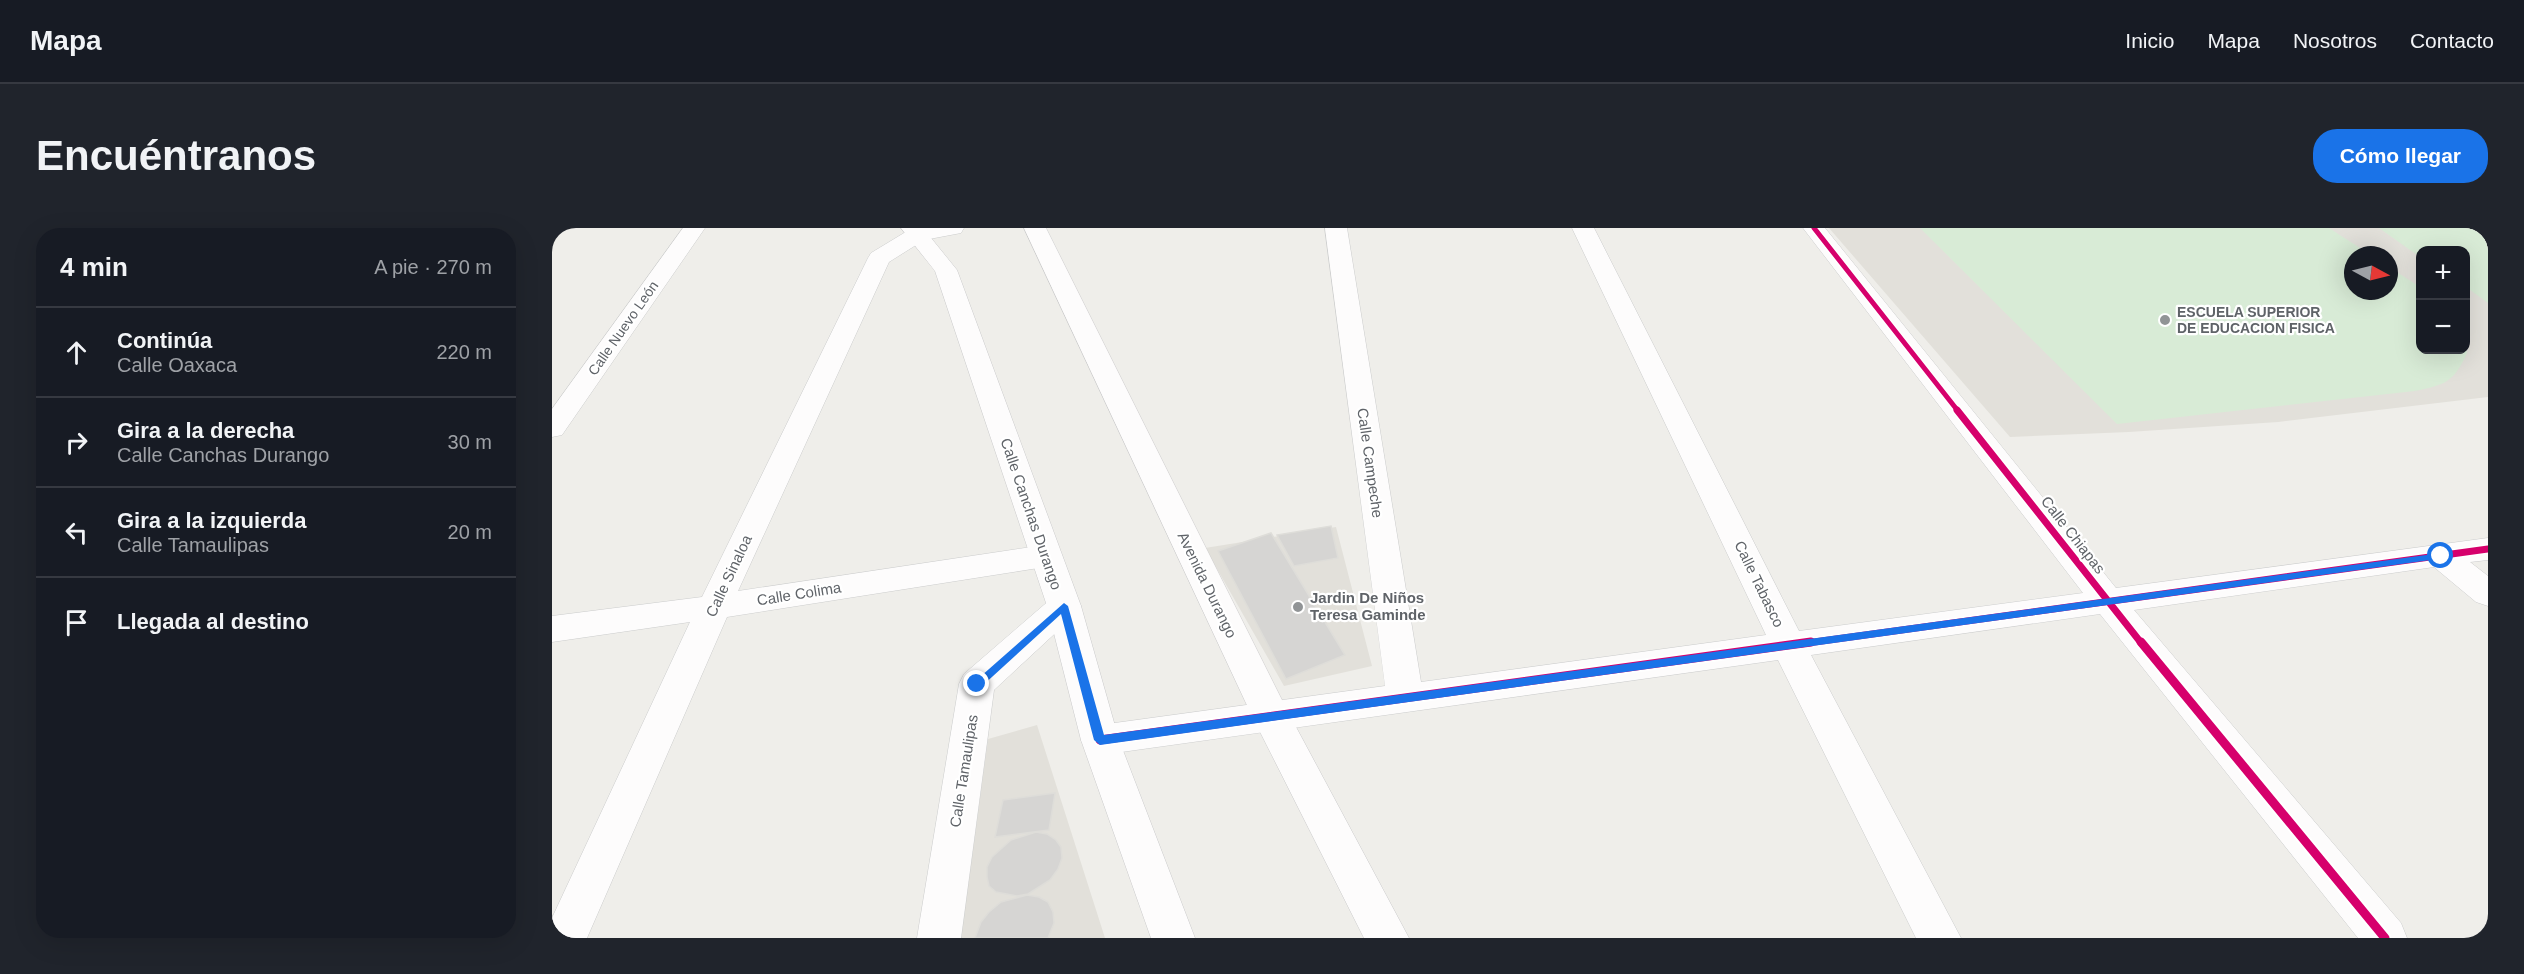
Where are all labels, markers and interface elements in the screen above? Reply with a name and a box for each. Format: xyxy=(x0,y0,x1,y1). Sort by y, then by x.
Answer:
text: Mapa xyxy=(30,25,102,56)
text: Inicio xyxy=(2125,29,2174,52)
text: Mapa xyxy=(2207,29,2260,52)
text: Nosotros xyxy=(2293,29,2377,52)
text: Contacto xyxy=(2410,29,2494,52)
button: Cómo llegar xyxy=(2313,129,2488,183)
text: Encuéntranos xyxy=(36,132,316,179)
north arrow xyxy=(2344,246,2398,300)
map controls xyxy=(2416,246,2470,354)
button: + xyxy=(2416,246,2470,300)
text: 4 min xyxy=(60,252,128,282)
text: A pie · 270 m xyxy=(374,256,492,278)
street label: Calle Nuevo León xyxy=(585,278,661,378)
button: − xyxy=(2416,300,2470,354)
place label: ESCUELA SUPERIOR DE EDUCACION FISICA xyxy=(2177,304,2335,336)
marker: ESCUELA SUPERIOR DE EDUCACION FISICA xyxy=(2158,313,2172,327)
text: Continúa xyxy=(117,328,212,353)
icon: ahead xyxy=(60,336,93,369)
text: 220 m xyxy=(436,341,492,363)
text: Calle Oaxaca xyxy=(117,354,237,376)
street label: Calle Campeche xyxy=(1354,407,1387,519)
text: Gira a la derecha xyxy=(117,418,294,443)
icon: right xyxy=(60,426,93,459)
text: 30 m xyxy=(448,431,492,453)
street label: Calle Canchas Durango xyxy=(998,436,1065,592)
text: Calle Canchas Durango xyxy=(117,444,329,466)
street label: Calle Chiapas xyxy=(2038,493,2109,577)
text: Gira a la izquierda xyxy=(117,508,307,533)
icon: left xyxy=(60,516,93,549)
text: 20 m xyxy=(448,521,492,543)
street label: Avenida Durango xyxy=(1174,529,1240,640)
street label: Calle Sinaloa xyxy=(702,532,755,619)
text: Calle Tamaulipas xyxy=(117,534,269,556)
street label: Calle Tabasco xyxy=(1731,538,1788,630)
route start xyxy=(2427,542,2453,568)
street label: Calle Colima xyxy=(756,578,843,609)
place label: Jardin De Niños Teresa Gaminde xyxy=(1310,589,1426,623)
marker: Jardin De Niños Teresa Gaminde xyxy=(1291,600,1305,614)
icon: arrive xyxy=(60,606,93,639)
text: Llegada al destino xyxy=(117,609,309,634)
route end xyxy=(963,670,989,696)
street label: Calle Tamaulipas xyxy=(946,713,981,829)

